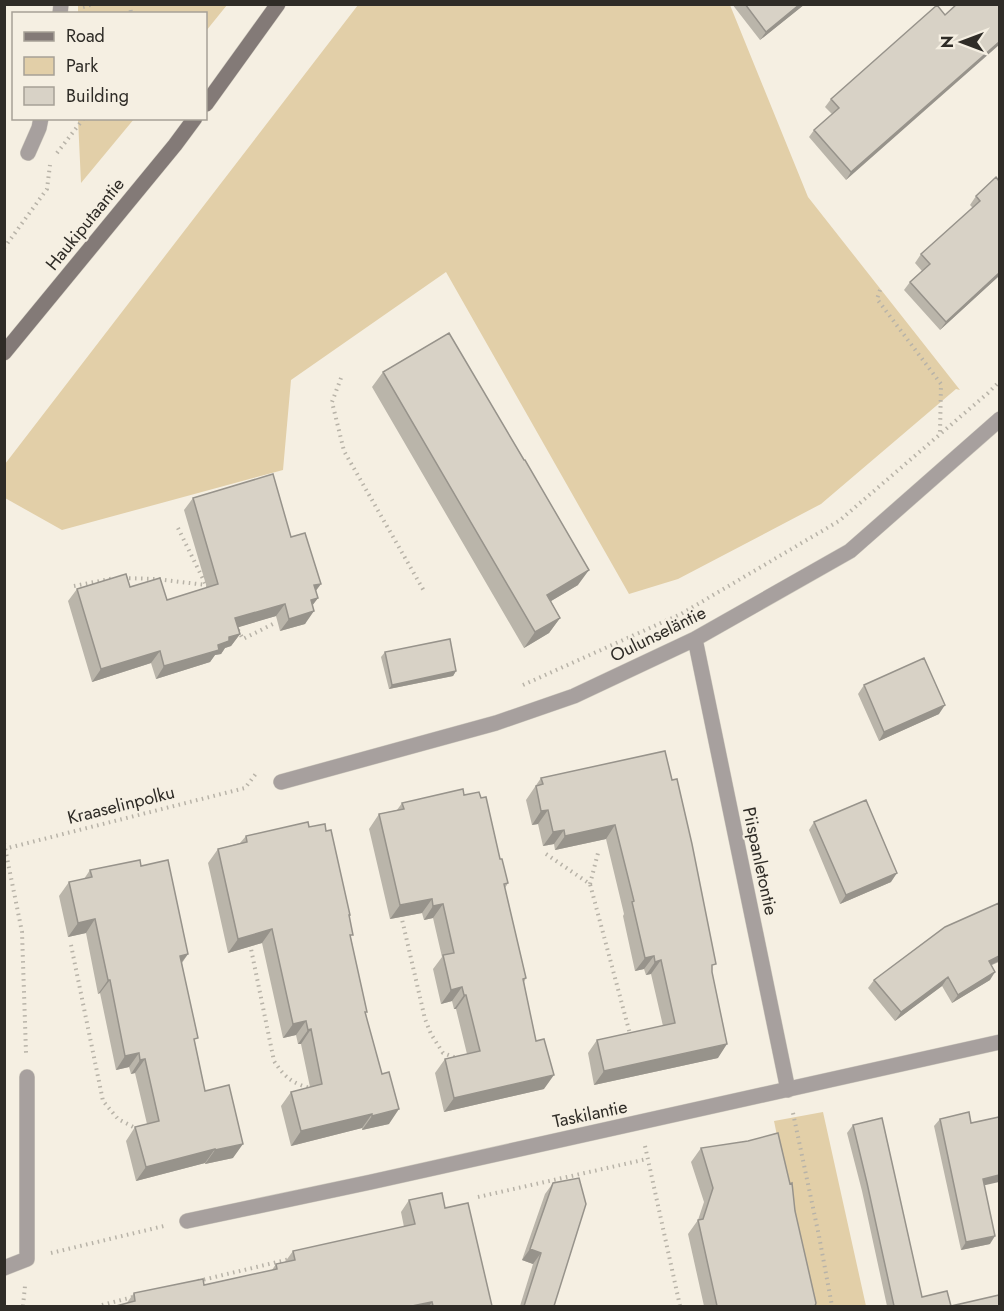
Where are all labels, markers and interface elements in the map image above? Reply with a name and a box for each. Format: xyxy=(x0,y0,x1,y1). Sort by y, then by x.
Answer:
legend xyxy=(12,12,207,120)
north arrow xyxy=(932,12,992,72)
text: Road xyxy=(66,23,105,49)
text: N xyxy=(936,36,959,48)
text: Park xyxy=(66,53,98,79)
text: Building xyxy=(66,83,129,109)
street label: Haukiputaantie xyxy=(39,172,131,276)
street label: Oulunseläntie xyxy=(606,600,710,668)
street label: Kraaselinpolku xyxy=(65,779,177,831)
street label: Piispanletontie xyxy=(736,804,784,918)
street label: Taskilantie xyxy=(550,1093,630,1135)

